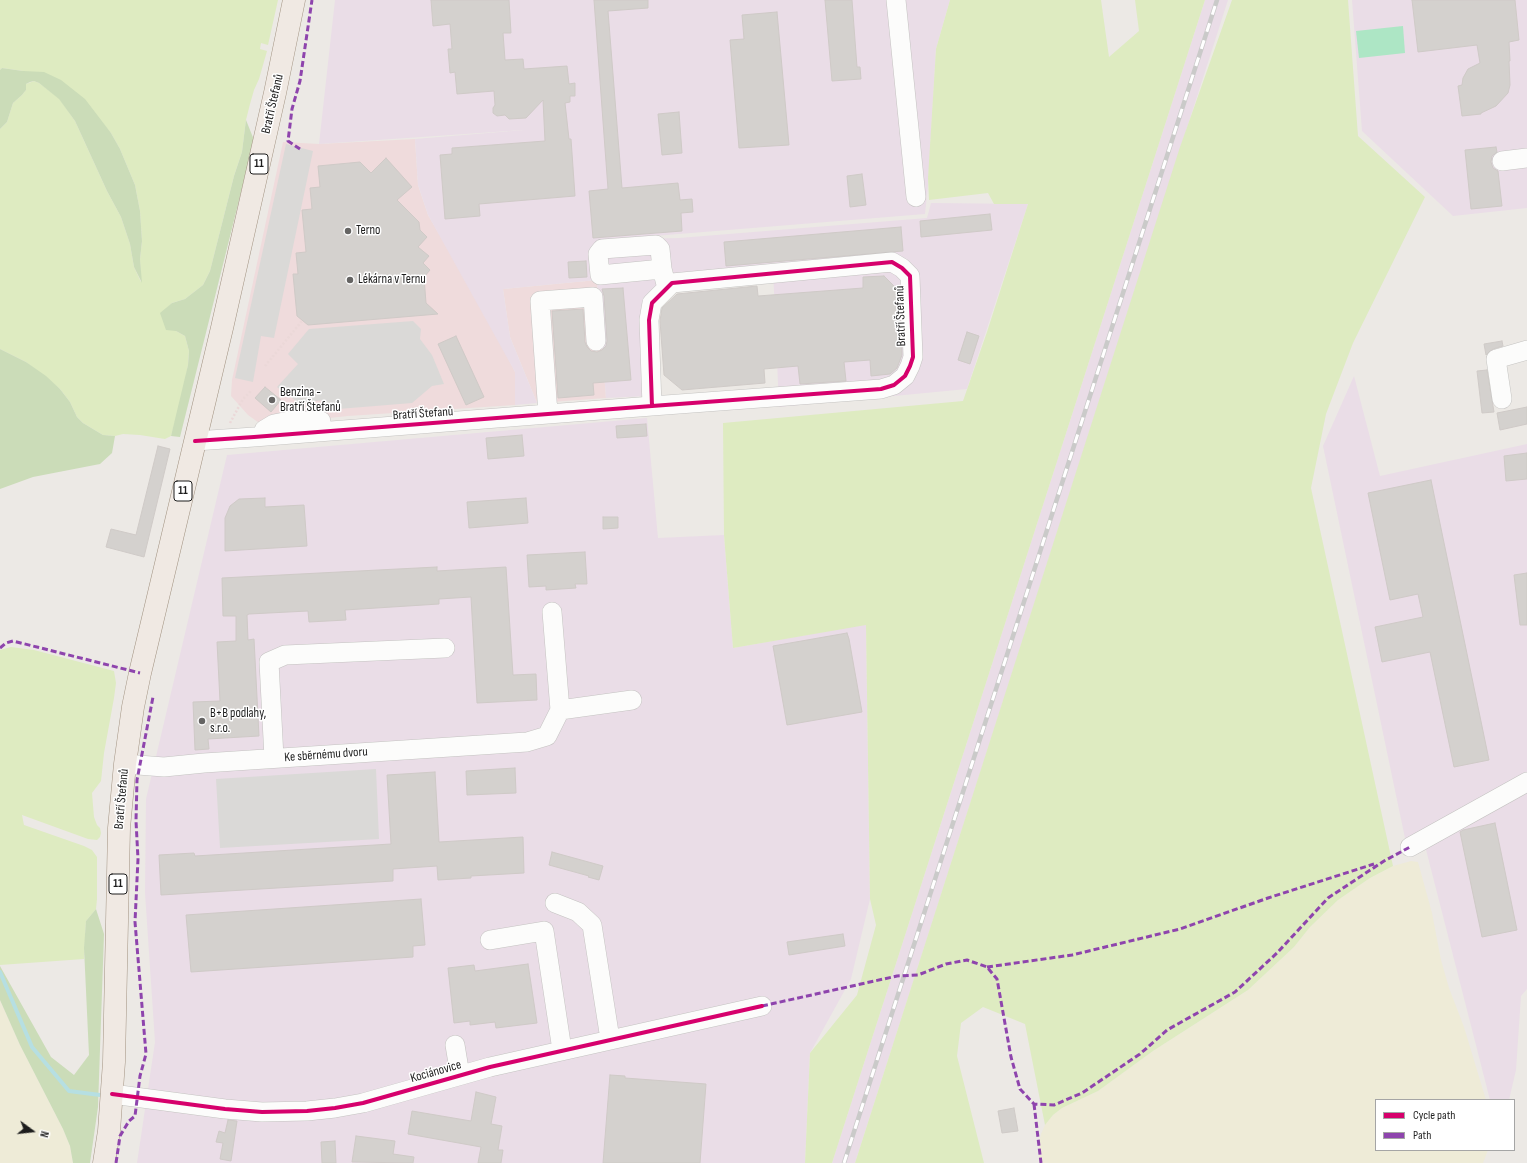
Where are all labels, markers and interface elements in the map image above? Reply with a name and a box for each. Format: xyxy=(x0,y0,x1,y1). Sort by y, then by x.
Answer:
street label: Bratří Štefanů xyxy=(259,73,287,135)
road number: 11 xyxy=(250,154,268,174)
place label: Terno xyxy=(356,223,380,239)
marker: Terno xyxy=(343,226,353,236)
place label: Lékárna v Ternu xyxy=(358,272,426,288)
marker: Lékárna v Ternu xyxy=(345,275,355,285)
street label: Bratří Štefanů xyxy=(892,285,910,347)
place label: Benzina - Bratří Štefanů xyxy=(280,385,341,416)
marker: Benzina - Bratří Štefanů xyxy=(267,395,277,405)
street label: Bratří Štefanů xyxy=(392,404,454,424)
road number: 11 xyxy=(174,481,192,501)
place label: B+B podlahy, s.r.o. xyxy=(210,706,266,737)
marker: B+B podlahy, s.r.o. xyxy=(197,716,207,726)
street label: Ke sběrnému dvoru xyxy=(284,744,368,766)
street label: Bratří Štefanů xyxy=(112,768,132,830)
road number: 11 xyxy=(109,874,127,894)
street label: Kociánovice xyxy=(409,1057,463,1087)
legend xyxy=(1375,1099,1515,1151)
text: Cycle path xyxy=(1413,1108,1455,1123)
north arrow xyxy=(12,1111,52,1151)
text: Path xyxy=(1413,1128,1431,1143)
text: N xyxy=(37,1130,51,1139)

